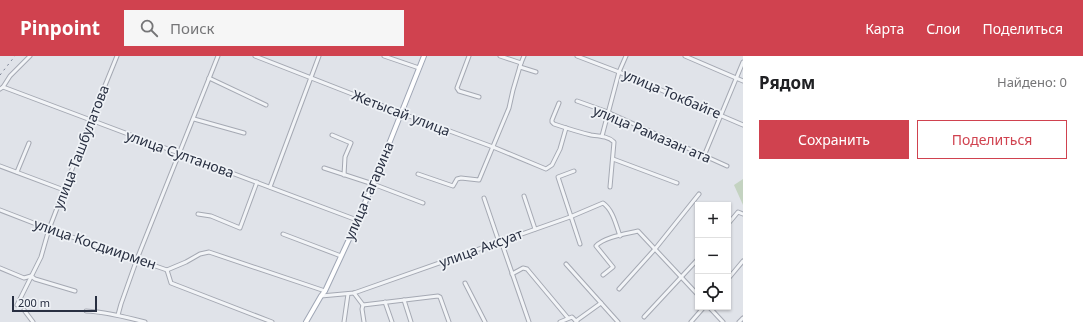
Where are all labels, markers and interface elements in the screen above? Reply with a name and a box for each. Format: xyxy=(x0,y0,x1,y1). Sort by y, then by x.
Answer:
search box xyxy=(124,10,404,46)
text: Pinpoint xyxy=(20,15,100,41)
icon: search xyxy=(138,17,160,39)
text: Поиск xyxy=(170,18,215,38)
text: Карта xyxy=(865,19,904,38)
text: Слои xyxy=(926,19,960,38)
text: Поделиться xyxy=(982,19,1063,38)
street label: улица Токбайге xyxy=(620,64,724,123)
text: Рядом xyxy=(759,71,815,94)
text: Найдено: 0 xyxy=(997,73,1067,91)
street label: улица Ташбулатова xyxy=(48,82,113,212)
street label: Жетысай улица xyxy=(349,85,453,140)
street label: улица Рамазан ата xyxy=(590,100,714,167)
button: Сохранить xyxy=(759,120,909,159)
button: Поделиться xyxy=(917,120,1067,159)
street label: улица Султанова xyxy=(123,125,237,182)
street label: улица Гагарина xyxy=(339,139,398,243)
map controls xyxy=(695,202,731,310)
button: + xyxy=(695,202,731,238)
street label: улица Косдиирмен xyxy=(31,214,159,273)
street label: улица Аксуат xyxy=(436,223,526,271)
button: − xyxy=(695,238,731,274)
button: locate xyxy=(695,274,731,310)
scale bar xyxy=(12,294,97,313)
text: 200 m xyxy=(18,295,50,310)

